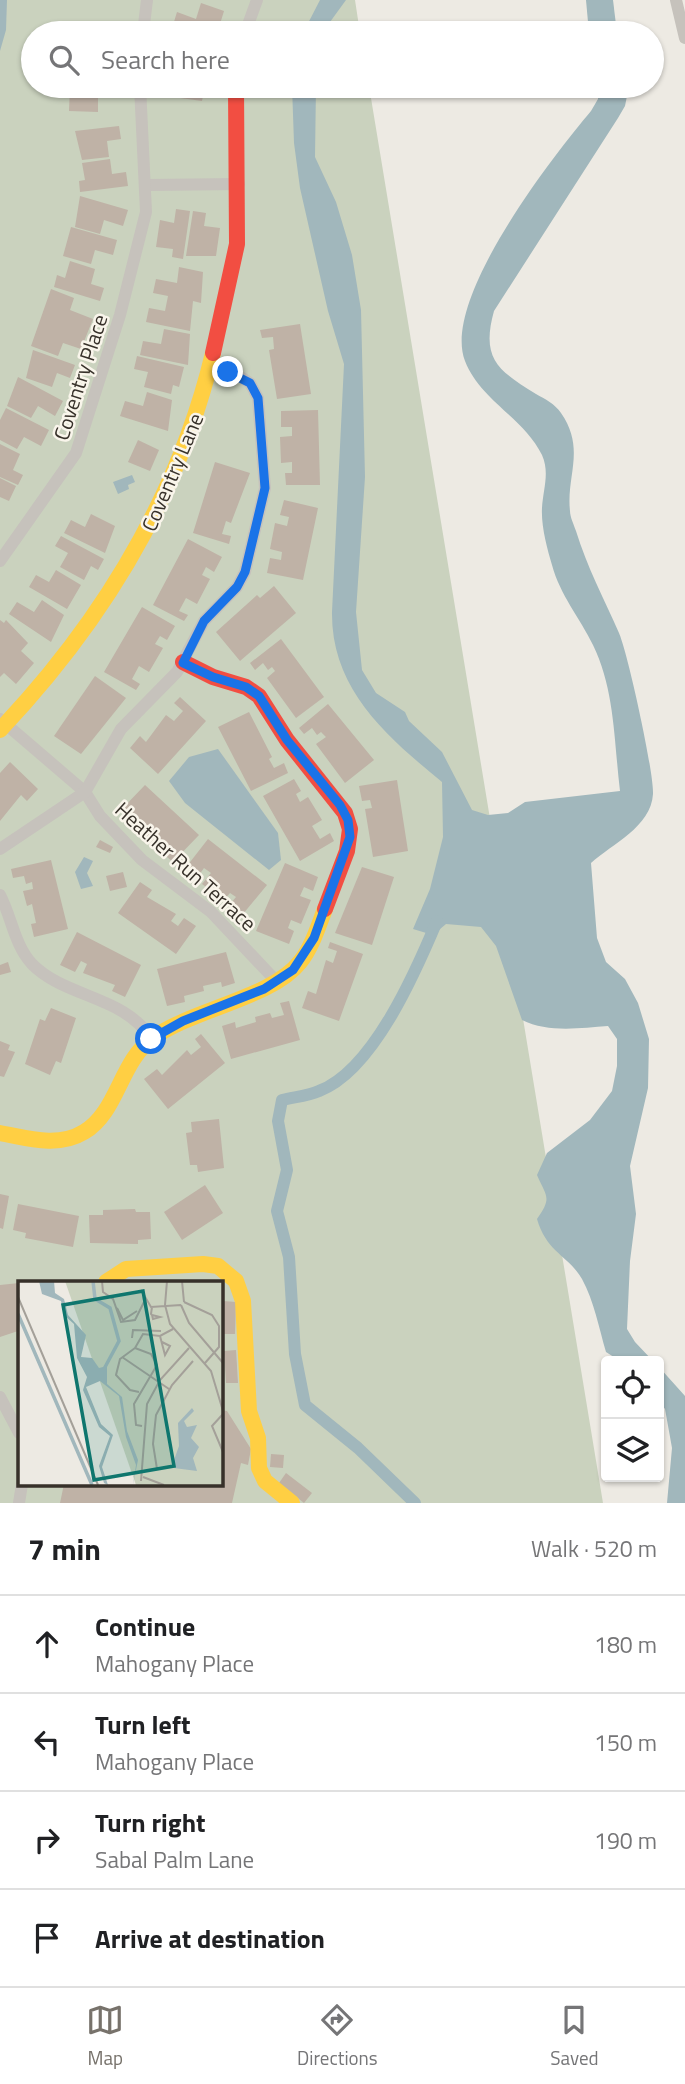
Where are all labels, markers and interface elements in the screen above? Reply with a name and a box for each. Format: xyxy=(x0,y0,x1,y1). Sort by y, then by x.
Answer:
search box xyxy=(21,21,664,98)
text: Search here xyxy=(101,40,230,79)
icon: search xyxy=(45,41,83,79)
street label: Coventry Place xyxy=(45,310,115,444)
route end xyxy=(212,356,243,387)
street label: Coventry Lane xyxy=(133,408,211,536)
street label: Heather Run Terrace xyxy=(108,794,264,938)
route start xyxy=(135,1023,166,1054)
inset map xyxy=(18,1281,222,1486)
map controls xyxy=(601,1356,664,1482)
button: locate xyxy=(601,1356,664,1419)
button: layers xyxy=(601,1419,664,1482)
text: 7 min xyxy=(28,1526,101,1572)
text: Walk · 520 m xyxy=(531,1531,657,1566)
text: Continue xyxy=(95,1607,195,1646)
icon: ahead xyxy=(28,1625,66,1663)
text: 180 m xyxy=(594,1627,657,1662)
text: Mahogany Place xyxy=(95,1646,254,1681)
text: Turn left xyxy=(95,1705,190,1744)
icon: left xyxy=(28,1723,66,1761)
text: 150 m xyxy=(594,1725,657,1760)
text: Mahogany Place xyxy=(95,1744,254,1779)
text: Turn right xyxy=(95,1803,206,1842)
icon: right xyxy=(28,1821,66,1859)
text: 190 m xyxy=(594,1823,657,1858)
text: Sabal Palm Lane xyxy=(95,1842,254,1877)
icon: arrive xyxy=(28,1919,66,1957)
text: Arrive at destination xyxy=(95,1919,325,1958)
tab: Map xyxy=(86,2001,124,2072)
tab: Directions xyxy=(297,2001,378,2072)
tab: Saved xyxy=(550,2001,599,2072)

